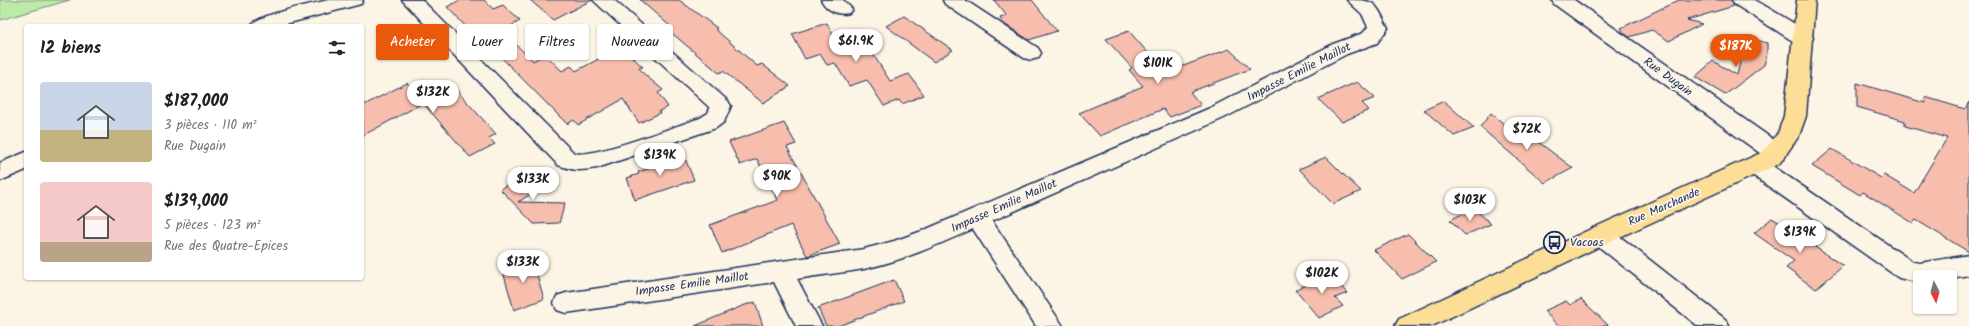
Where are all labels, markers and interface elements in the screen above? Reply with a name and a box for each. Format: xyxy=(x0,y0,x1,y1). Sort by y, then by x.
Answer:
chip: Acheter xyxy=(376,24,449,60)
chip: Louer xyxy=(457,24,517,60)
chip: Filtres xyxy=(525,24,589,60)
chip: Nouveau xyxy=(597,24,673,60)
pin: $61.9K xyxy=(823,29,889,63)
text: $61.9K xyxy=(838,31,874,52)
pin: $187K xyxy=(1708,34,1764,68)
text: 12 biens xyxy=(40,35,101,62)
text: $187K xyxy=(1719,36,1753,57)
icon: filters xyxy=(326,37,348,59)
street label: Impasse Emilie Maillot xyxy=(1244,37,1355,106)
pin: $101K xyxy=(1130,51,1186,85)
text: $101K xyxy=(1143,53,1173,74)
street label: Rue Dugain xyxy=(1639,53,1697,101)
pin: $132K xyxy=(405,80,461,114)
text: $132K xyxy=(416,82,450,103)
text: $187,000 xyxy=(164,88,228,115)
icon: home xyxy=(72,98,120,146)
text: 3 pièces · 110 m² xyxy=(164,115,257,136)
pin: $72K xyxy=(1503,117,1551,151)
text: $72K xyxy=(1512,119,1542,140)
text: Rue Dugain xyxy=(164,136,226,157)
pin: $139K xyxy=(632,143,688,177)
text: $139K xyxy=(643,145,677,166)
pin: $90K xyxy=(753,164,801,198)
text: $90K xyxy=(763,166,791,187)
pin: $133K xyxy=(505,167,561,201)
text: $133K xyxy=(516,169,550,190)
street label: Impasse Emilie Maillot xyxy=(948,174,1060,238)
street label: Rue Marchande xyxy=(1625,182,1704,231)
text: $139,000 xyxy=(164,188,228,215)
pin: $103K xyxy=(1442,188,1498,222)
text: $103K xyxy=(1453,190,1487,211)
icon: home xyxy=(72,198,120,246)
text: 5 pièces · 123 m² xyxy=(164,215,261,236)
pin: $139K xyxy=(1772,220,1828,254)
text: $139K xyxy=(1783,222,1817,243)
bus stop icon: Vacoas xyxy=(1542,229,1568,255)
place label: Vacoas xyxy=(1570,233,1604,252)
text: Rue des Quatre-Epices xyxy=(164,236,288,257)
pin: $133K xyxy=(495,250,551,284)
text: $133K xyxy=(506,252,540,273)
pin: $102K xyxy=(1294,261,1350,295)
text: $102K xyxy=(1305,263,1339,284)
street label: Impasse Emilie Maillot xyxy=(634,267,750,301)
north arrow xyxy=(1913,270,1957,314)
map controls xyxy=(1913,270,1957,314)

